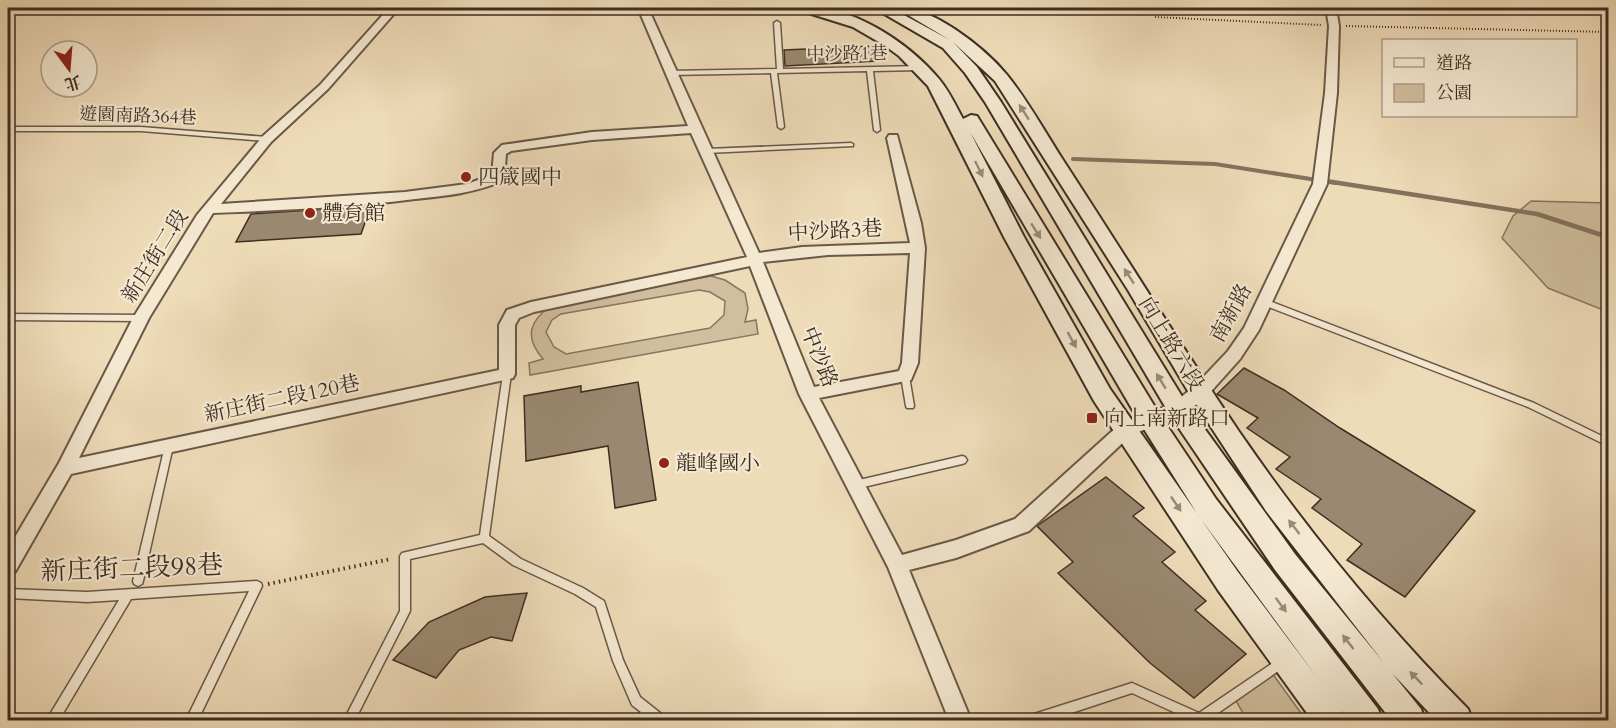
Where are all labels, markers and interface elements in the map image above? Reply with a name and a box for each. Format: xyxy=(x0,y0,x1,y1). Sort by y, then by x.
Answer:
north arrow xyxy=(39,39,99,99)
legend xyxy=(1382,39,1577,117)
street label: 中沙路1巷 xyxy=(806,41,888,67)
text: 道路 xyxy=(1436,51,1472,76)
text: 北 xyxy=(62,70,84,95)
text: 公園 xyxy=(1436,81,1472,106)
street label: 遊園南路364巷 xyxy=(79,101,197,131)
one-way arrow xyxy=(1018,104,1030,120)
one-way arrow xyxy=(974,160,984,177)
place label: 四箴國中 xyxy=(478,163,562,192)
marker: 四箴國中 xyxy=(459,170,473,184)
place label: 體育館 xyxy=(322,199,385,228)
street label: 新庄街二段 xyxy=(115,204,195,308)
marker: 體育館 xyxy=(303,206,317,220)
street label: 中沙路3巷 xyxy=(787,214,883,248)
one-way arrow xyxy=(1031,223,1042,239)
one-way arrow xyxy=(1124,268,1135,284)
street label: 南新路 xyxy=(1203,278,1259,348)
street label: 向上路六段 xyxy=(1132,292,1210,396)
street label: 中沙路 xyxy=(794,322,844,392)
one-way arrow xyxy=(1067,332,1077,349)
street label: 新庄街二段120巷 xyxy=(202,368,362,430)
one-way arrow xyxy=(1155,373,1166,389)
place label: 向上南新路口 xyxy=(1104,404,1230,433)
marker: 向上南新路口 xyxy=(1085,411,1099,425)
place label: 龍峰國小 xyxy=(676,449,760,478)
marker: 龍峰國小 xyxy=(657,456,671,470)
one-way arrow xyxy=(1170,496,1182,512)
one-way arrow xyxy=(1288,519,1300,534)
street label: 新庄街二段98巷 xyxy=(40,547,224,589)
one-way arrow xyxy=(1274,597,1287,613)
one-way arrow xyxy=(1342,634,1354,649)
one-way arrow xyxy=(1409,671,1423,686)

